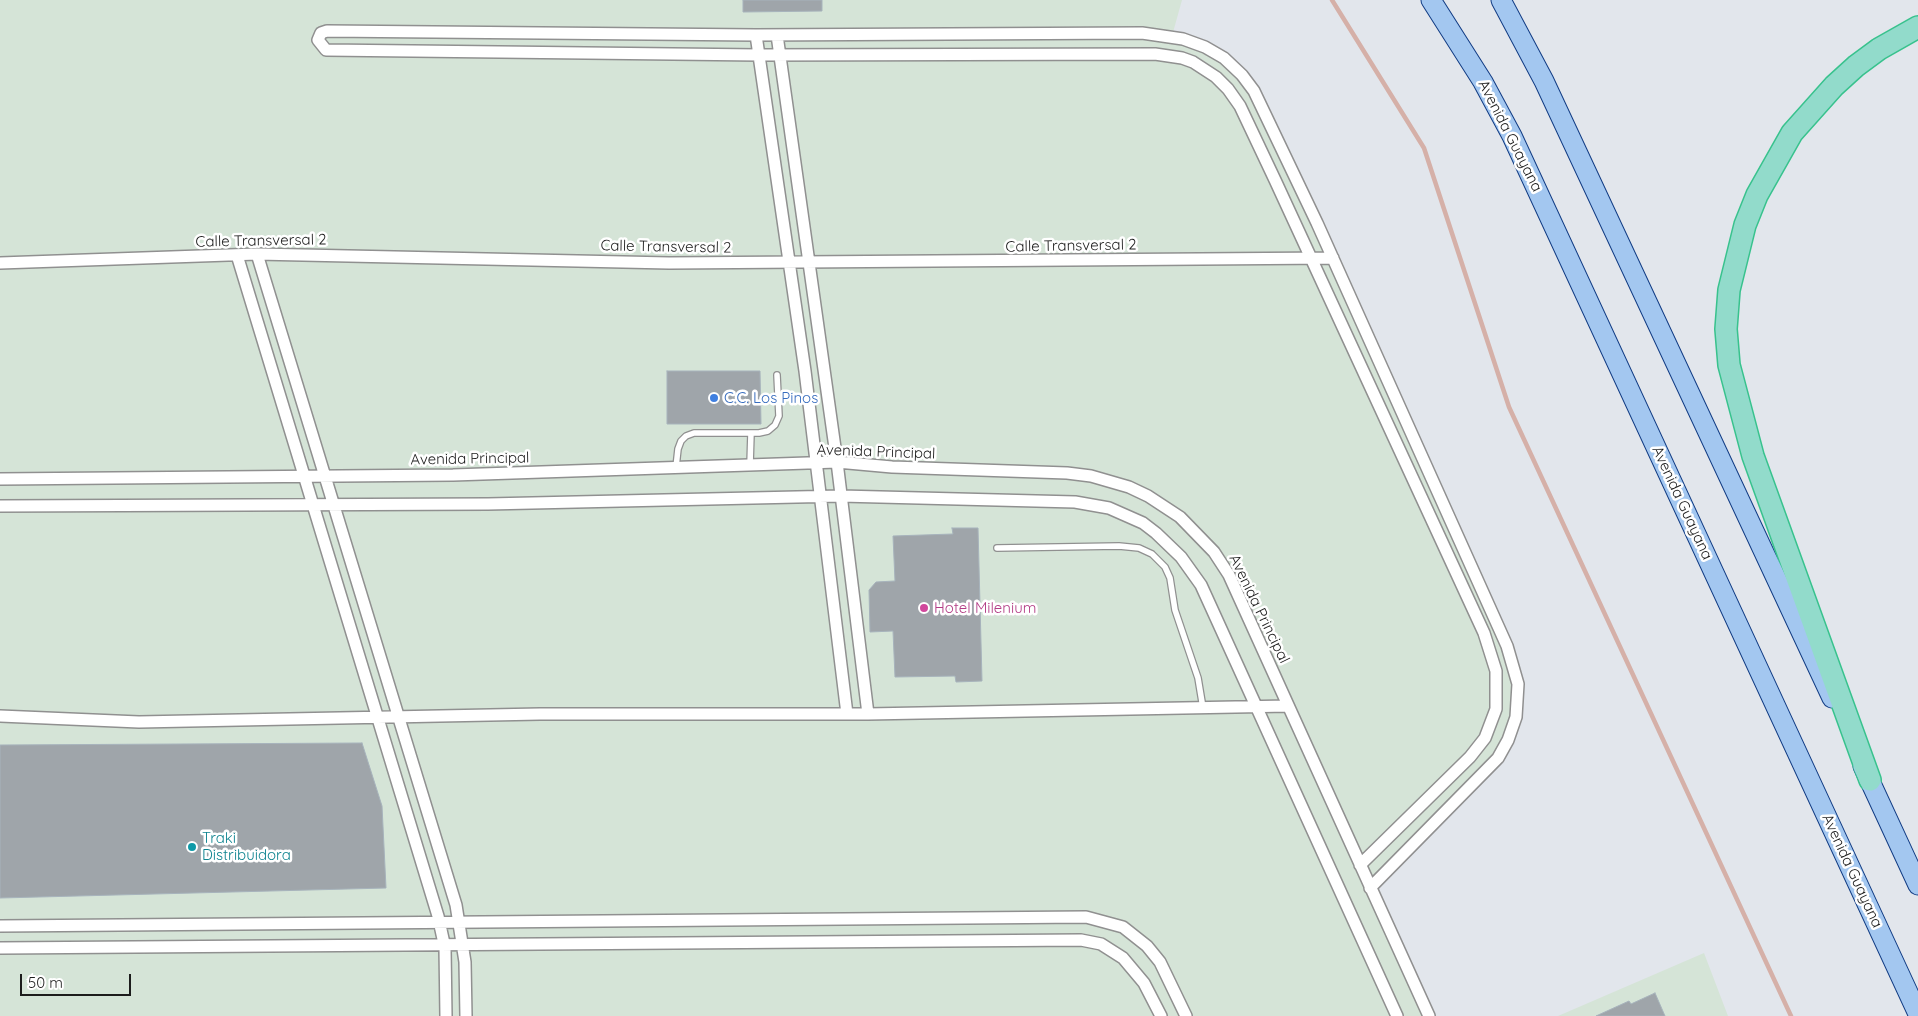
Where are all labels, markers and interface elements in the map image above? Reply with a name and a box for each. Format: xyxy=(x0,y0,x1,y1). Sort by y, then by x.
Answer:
street label: Avenida Guayana xyxy=(1474,77,1546,195)
street label: Calle Transversal 2 xyxy=(195,231,327,251)
street label: Calle Transversal 2 xyxy=(1005,236,1137,256)
street label: Calle Transversal 2 xyxy=(600,237,732,257)
place label: C.C. Los Pinos xyxy=(724,389,818,407)
marker: C.C. Los Pinos xyxy=(708,392,720,404)
street label: Avenida Principal xyxy=(816,441,936,463)
street label: Avenida Guayana xyxy=(1648,443,1716,563)
street label: Avenida Principal xyxy=(410,449,530,469)
street label: Avenida Principal xyxy=(1225,552,1293,666)
place label: Hotel Milenium xyxy=(934,599,1036,617)
marker: Hotel Milenium xyxy=(918,602,930,614)
street label: Avenida Guayana xyxy=(1818,811,1886,931)
place label: Traki Distribuidora xyxy=(202,829,291,864)
marker: Traki Distribuidora xyxy=(186,841,198,853)
scale bar xyxy=(22,964,134,996)
text: 50 m xyxy=(28,973,63,992)

